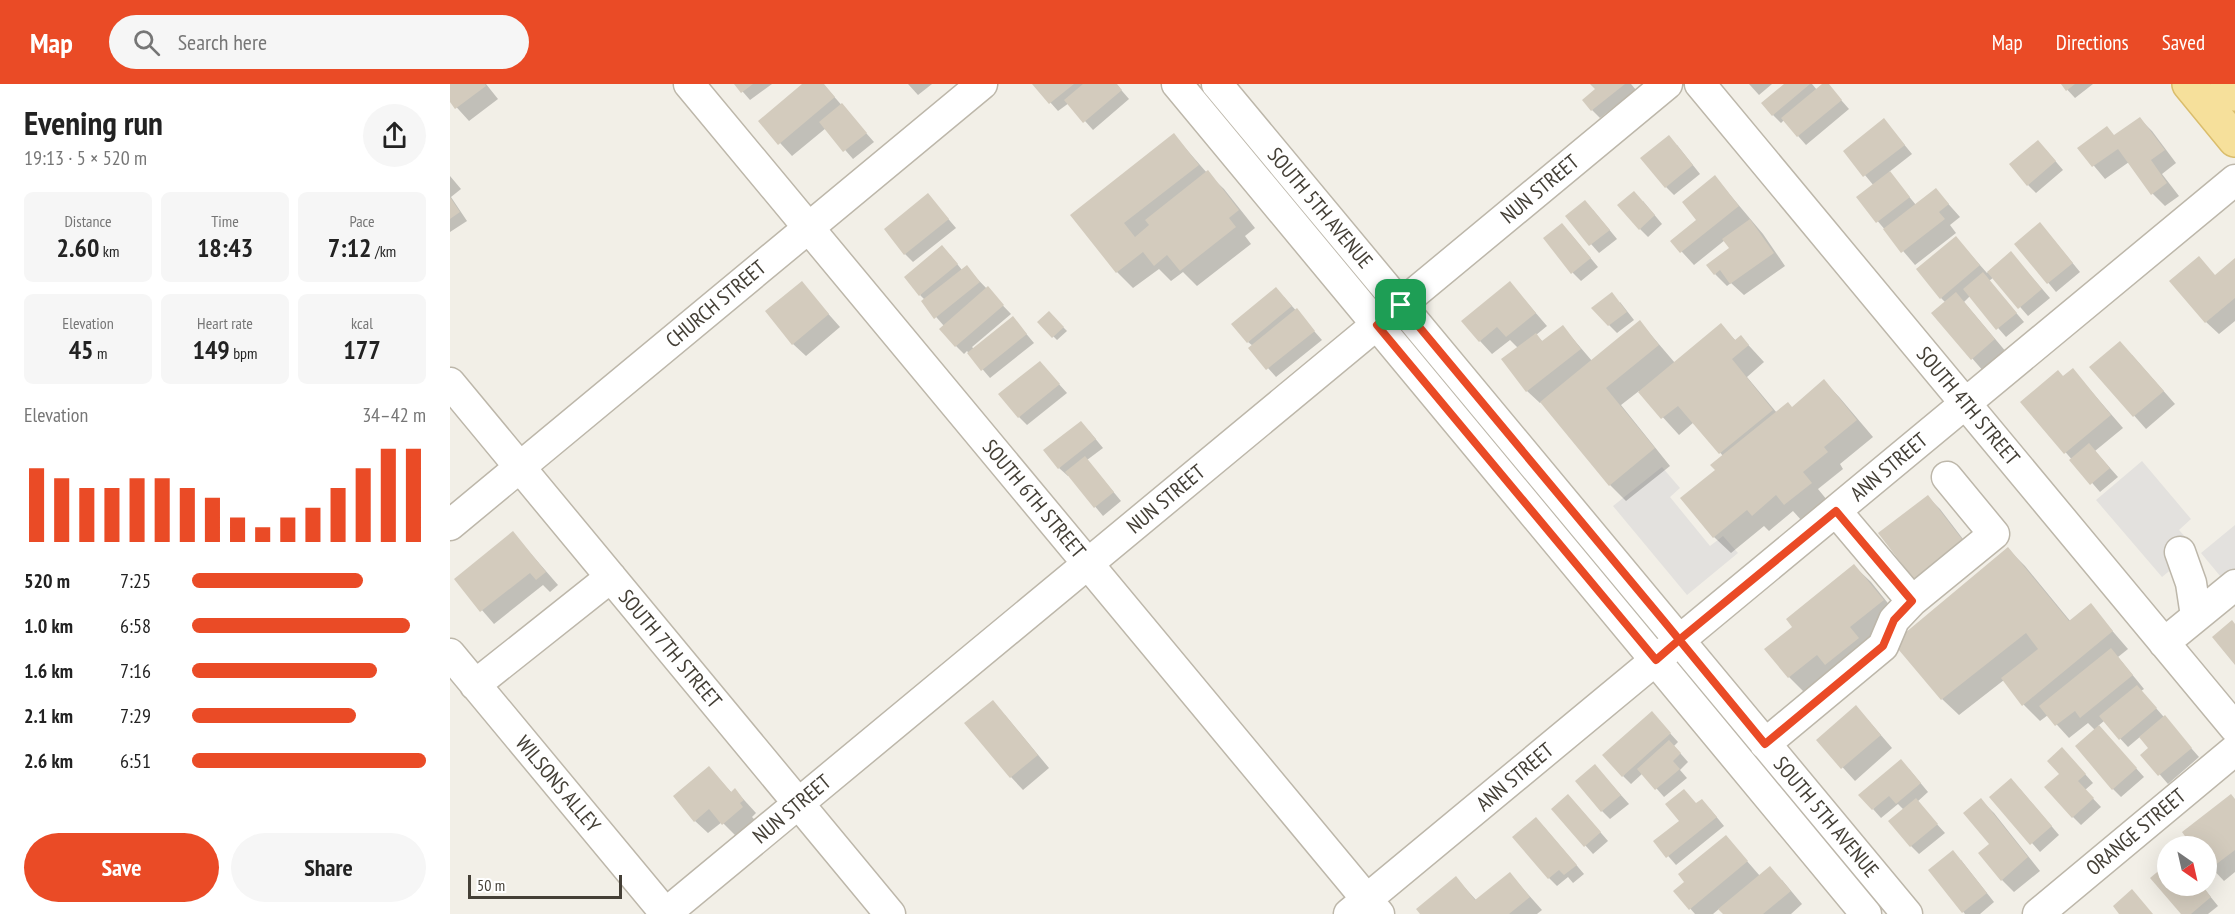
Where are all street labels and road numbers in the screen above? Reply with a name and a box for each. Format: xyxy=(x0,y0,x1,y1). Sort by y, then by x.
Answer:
street label: SOUTH 5TH AVENUE xyxy=(1262,142,1379,274)
street label: NUN STREET xyxy=(1495,148,1585,229)
street label: CHURCH STREET xyxy=(660,254,772,353)
street label: SOUTH 4TH STREET xyxy=(1911,341,2026,471)
street label: ANN STREET xyxy=(1844,426,1933,507)
street label: SOUTH 6TH STREET xyxy=(977,434,1092,564)
street label: NUN STREET xyxy=(1121,458,1211,539)
street label: SOUTH 7TH STREET xyxy=(613,584,728,714)
street label: WILSONS ALLEY xyxy=(510,730,607,838)
street label: ANN STREET xyxy=(1470,736,1559,817)
street label: SOUTH 5TH AVENUE xyxy=(1768,751,1885,883)
street label: NUN STREET xyxy=(747,768,837,849)
street label: ORANGE STREET xyxy=(2080,782,2192,881)

